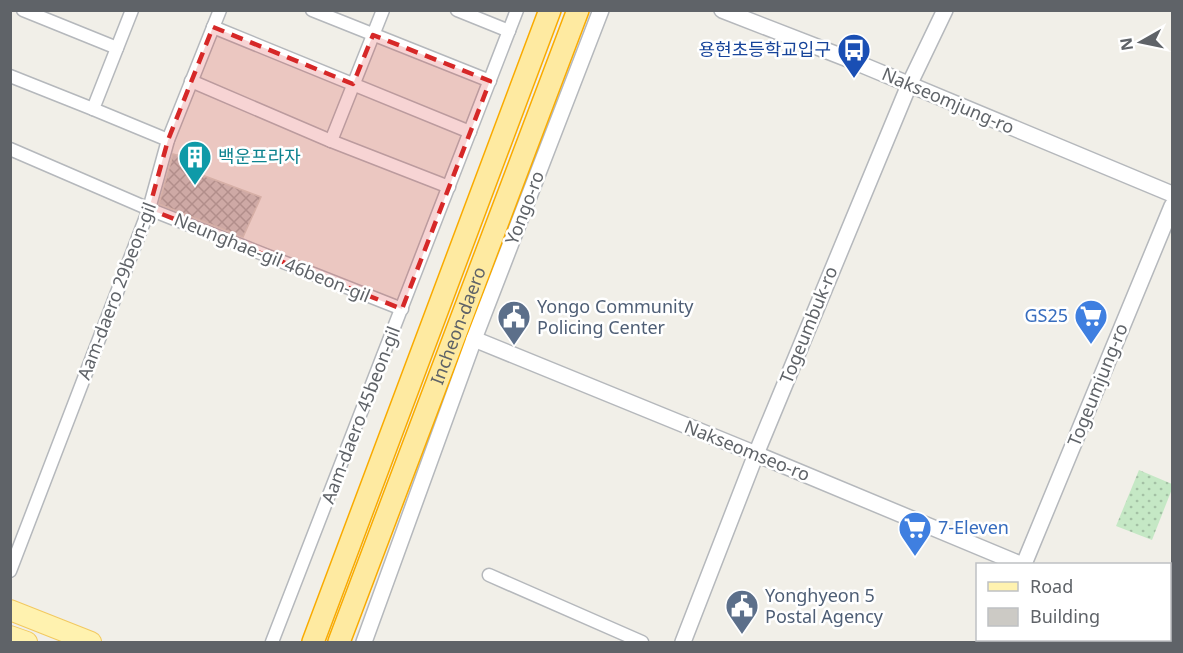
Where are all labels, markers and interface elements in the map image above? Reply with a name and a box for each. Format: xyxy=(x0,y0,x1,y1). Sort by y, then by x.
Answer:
north arrow xyxy=(1111,12,1171,72)
bus stop icon: 용현초등학교입구 xyxy=(836,32,872,79)
text: N xyxy=(1114,36,1138,52)
place label: 용현초등학교입구 xyxy=(699,37,831,61)
street label: Nakseomjung-ro xyxy=(879,61,1018,139)
building icon: 백운프라자 xyxy=(177,139,213,186)
place label: 백운프라자 xyxy=(218,144,301,168)
street label: Yongo-ro xyxy=(499,167,549,248)
street label: Aam-daero 29beon-gil xyxy=(71,199,161,383)
street label: Neunghae-gil 46beon-gil xyxy=(171,207,374,307)
street label: Togeumbuk-ro xyxy=(774,262,842,387)
street label: Incheon-daero xyxy=(424,263,491,388)
place label: Yongo Community Policing Center xyxy=(537,294,694,339)
supermarket icon: GS25 xyxy=(1073,298,1109,345)
public building icon: Yongo Community Policing Center xyxy=(496,299,532,346)
place label: GS25 xyxy=(1024,303,1068,327)
street label: Togeumjung-ro xyxy=(1061,320,1133,450)
street label: Aam-daero 45beon-gil xyxy=(315,323,405,507)
street label: Nakseomseo-ro xyxy=(681,414,814,486)
supermarket icon: 7-Eleven xyxy=(897,510,933,557)
place label: 7-Eleven xyxy=(938,515,1009,539)
legend xyxy=(976,563,1171,641)
text: Road xyxy=(1030,574,1073,598)
place label: Yonghyeon 5 Postal Agency xyxy=(765,583,884,628)
public building icon: Yonghyeon 5 Postal Agency xyxy=(724,588,760,635)
text: Building xyxy=(1030,604,1100,628)

